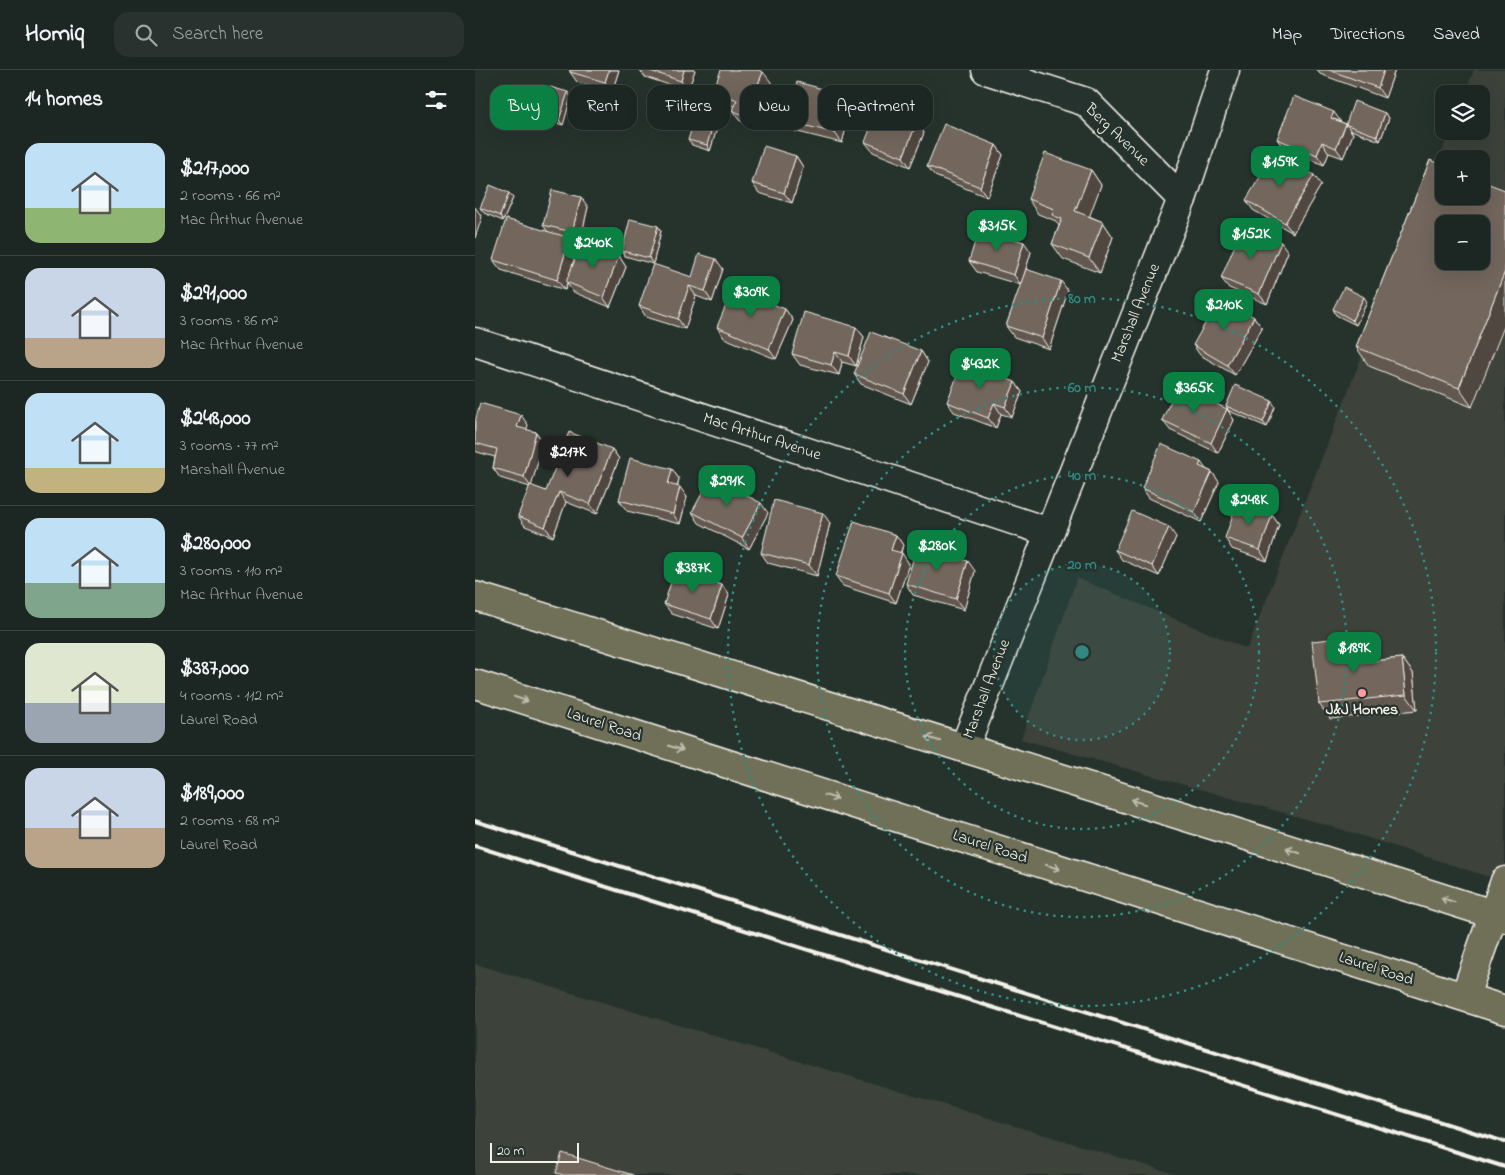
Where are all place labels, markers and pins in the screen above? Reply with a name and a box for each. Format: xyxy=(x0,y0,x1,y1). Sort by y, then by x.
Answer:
pin: $159K xyxy=(1245,146,1315,188)
pin: $315K xyxy=(962,210,1032,252)
pin: $152K xyxy=(1216,218,1286,260)
pin: $240K xyxy=(558,226,628,269)
pin: $309K xyxy=(716,276,786,318)
pin: $210K xyxy=(1189,288,1259,331)
pin: $432K xyxy=(945,348,1015,390)
pin: $365K xyxy=(1159,372,1229,414)
pin: $217K xyxy=(533,436,603,478)
pin: $291K xyxy=(692,464,762,507)
pin: $248K xyxy=(1214,484,1284,526)
pin: $280K xyxy=(902,530,972,572)
pin: $387K xyxy=(658,552,728,594)
pin: $189K xyxy=(1319,632,1389,674)
centre of rings xyxy=(1073,643,1091,661)
marker: J&J Homes xyxy=(1356,687,1368,699)
place label: J&J Homes xyxy=(1326,698,1398,722)

